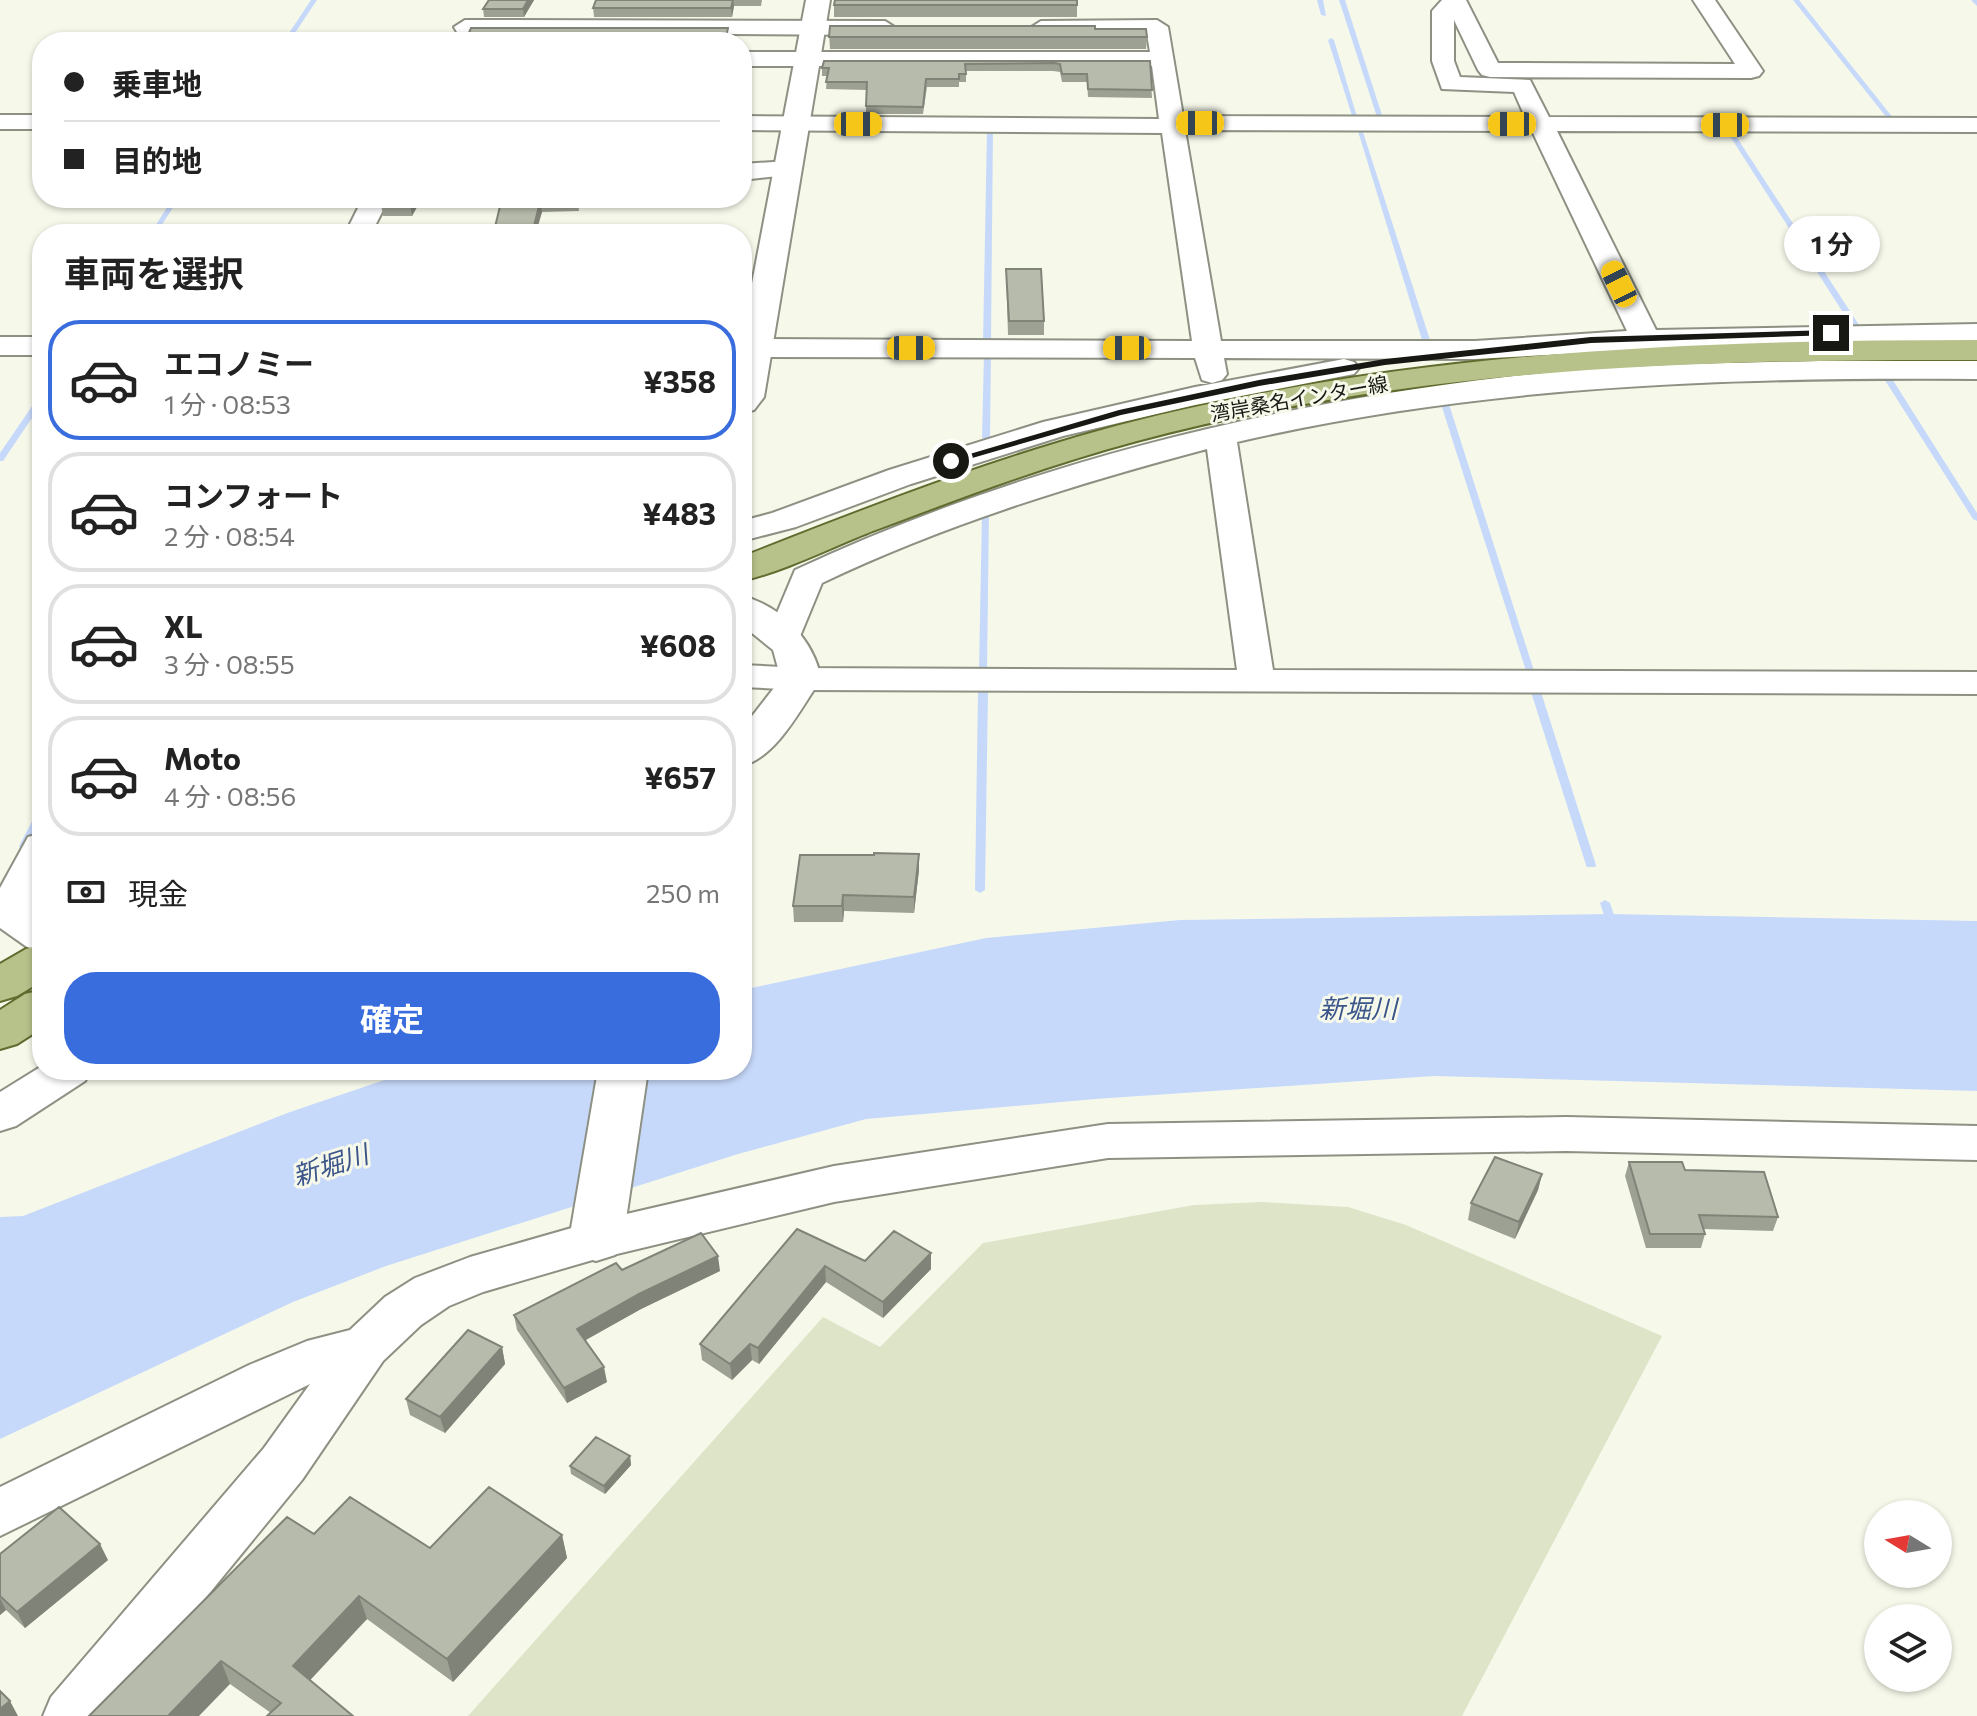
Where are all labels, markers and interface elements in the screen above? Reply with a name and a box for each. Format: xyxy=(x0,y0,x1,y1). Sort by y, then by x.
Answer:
text: 乗車地 xyxy=(112,64,202,101)
car xyxy=(1176,111,1224,135)
car xyxy=(834,112,882,136)
car xyxy=(1488,112,1536,136)
car xyxy=(1701,113,1749,137)
text: 目的地 xyxy=(112,141,202,178)
callout: 1 分 xyxy=(1783,217,1879,273)
text: 1 分 xyxy=(1811,228,1853,259)
text: 車両を選択 xyxy=(64,250,244,294)
car xyxy=(1598,257,1640,311)
route end xyxy=(1813,315,1849,351)
car xyxy=(887,336,935,360)
car xyxy=(1103,336,1151,360)
icon: car xyxy=(68,344,140,416)
text: エコノミー xyxy=(164,344,314,381)
text: ¥358 xyxy=(643,362,716,399)
street label: 湾岸桑名インター線 xyxy=(1208,371,1390,425)
text: 1 分 · 08:53 xyxy=(164,388,291,419)
route start xyxy=(933,443,969,479)
icon: car xyxy=(68,476,140,548)
text: コンフォート xyxy=(164,476,343,513)
text: ¥483 xyxy=(642,494,716,531)
text: 2 分 · 08:54 xyxy=(164,520,295,551)
text: XL xyxy=(164,607,203,644)
icon: car xyxy=(68,608,140,680)
text: ¥608 xyxy=(640,626,716,663)
text: 3 分 · 08:55 xyxy=(164,648,295,679)
text: Moto xyxy=(164,739,241,776)
icon: car xyxy=(68,740,140,812)
text: ¥657 xyxy=(644,758,716,795)
text: 4 分 · 08:56 xyxy=(164,780,296,811)
icon: cash xyxy=(64,870,108,914)
text: 現金 xyxy=(128,874,188,911)
text: 250 m xyxy=(646,877,720,908)
button: 確定 xyxy=(64,972,720,1064)
water label: 新堀川 xyxy=(1319,992,1400,1023)
water label: 新堀川 xyxy=(288,1136,375,1191)
north arrow xyxy=(1864,1500,1952,1588)
map controls xyxy=(1864,1500,1952,1692)
button: layers xyxy=(1864,1604,1952,1692)

